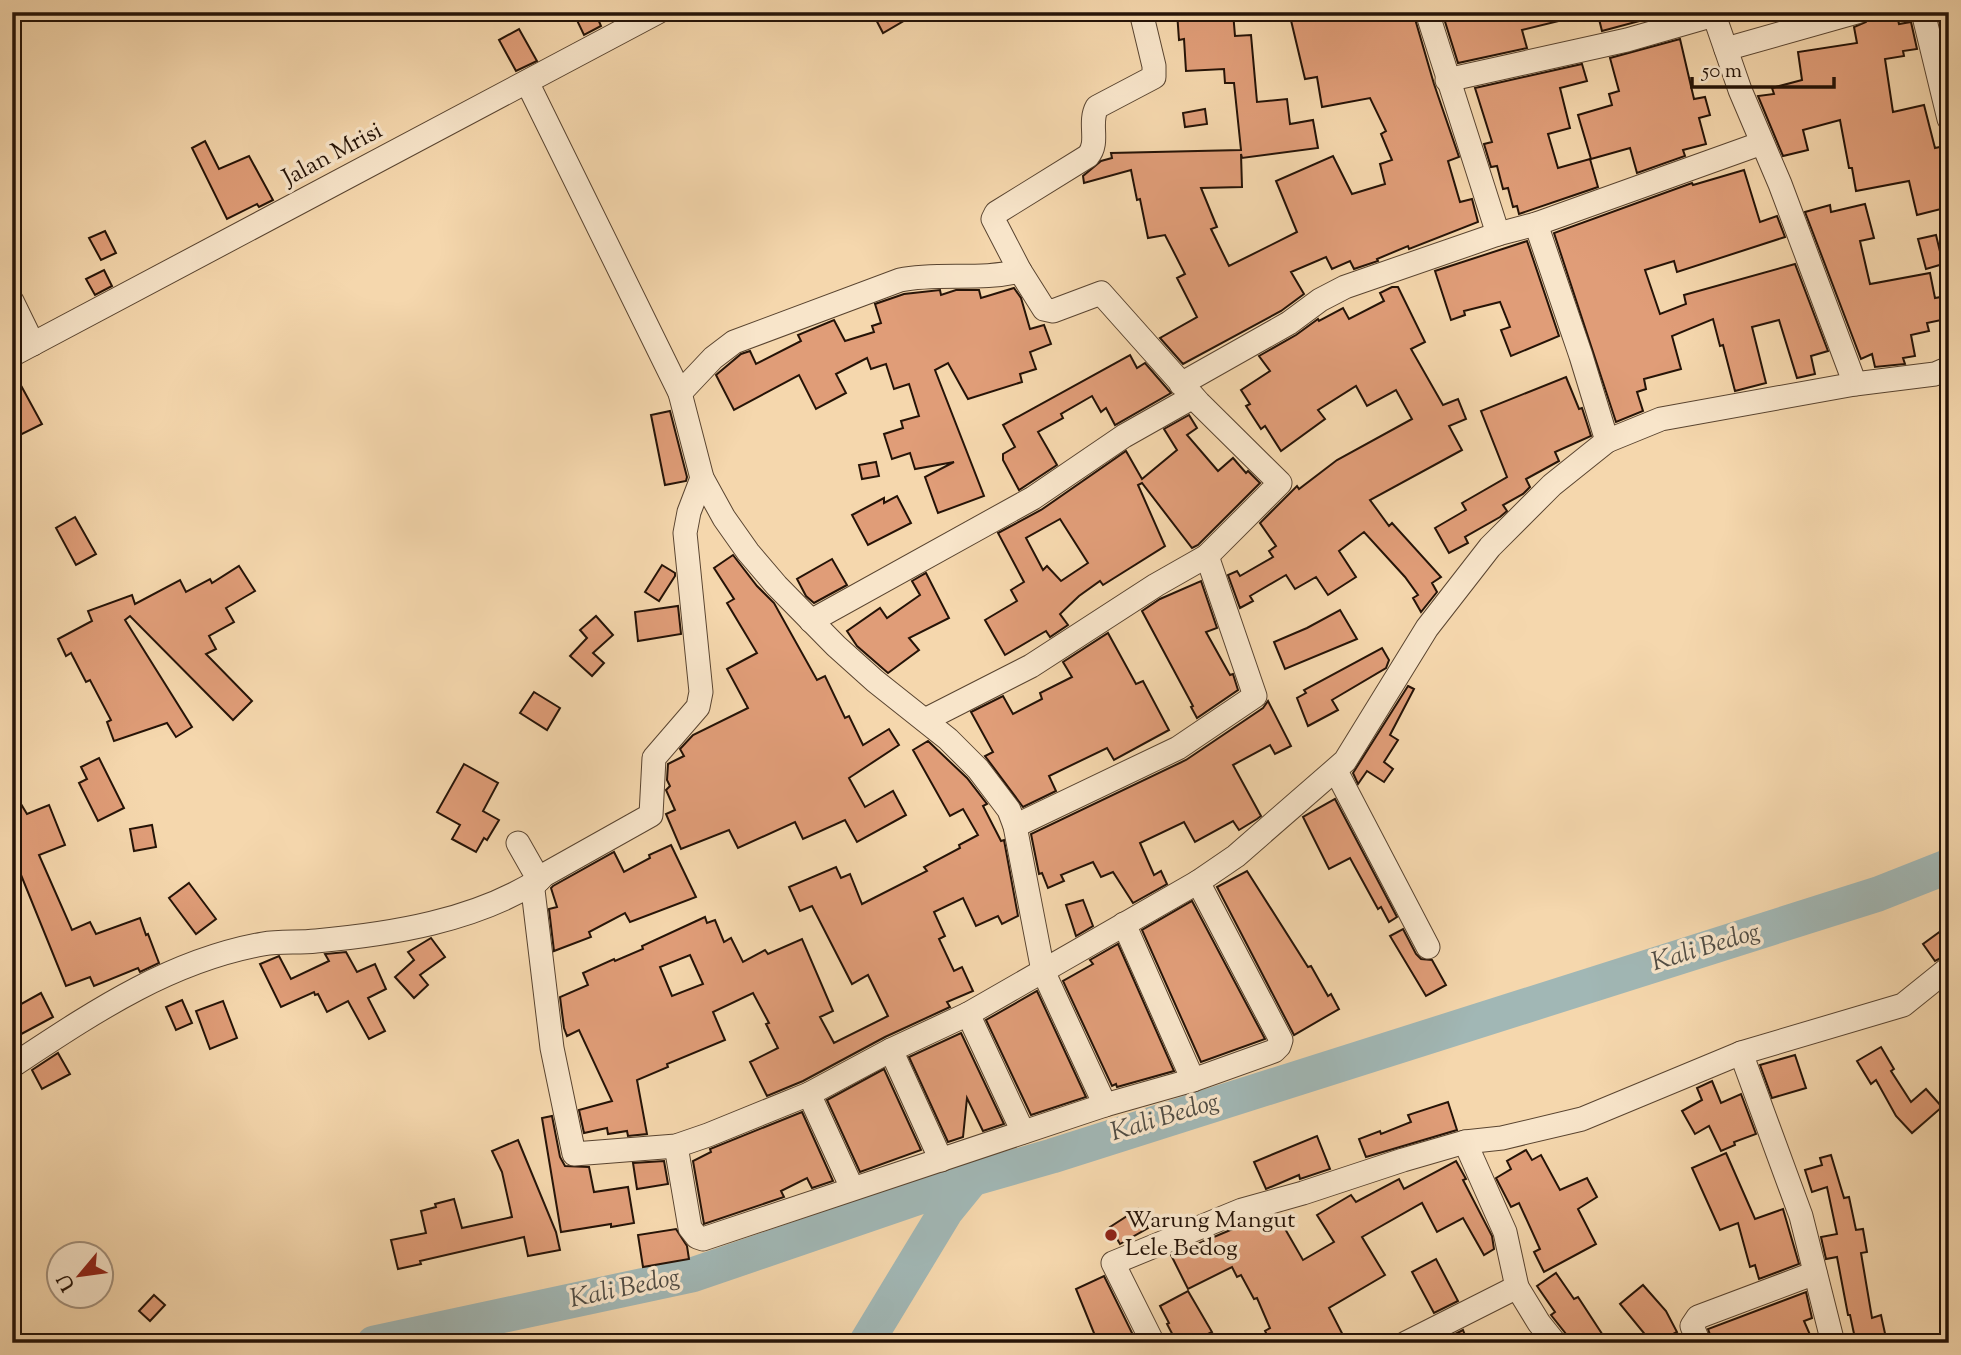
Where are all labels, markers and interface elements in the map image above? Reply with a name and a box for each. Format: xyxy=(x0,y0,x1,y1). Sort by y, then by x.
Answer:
scale bar xyxy=(1692,46,1833,90)
text: 50 m xyxy=(1701,57,1742,87)
street label: Jalan Mrisi xyxy=(275,114,389,196)
water label: Kali Bedog xyxy=(1647,914,1765,982)
water label: Kali Bedog xyxy=(1106,1084,1224,1152)
place label: Warung Mangut Lele Bedog xyxy=(1125,1204,1295,1266)
marker: Warung Mangut Lele Bedog xyxy=(1103,1227,1119,1243)
north arrow xyxy=(46,1240,116,1310)
water label: Kali Bedog xyxy=(566,1259,684,1319)
text: U xyxy=(52,1268,83,1295)

